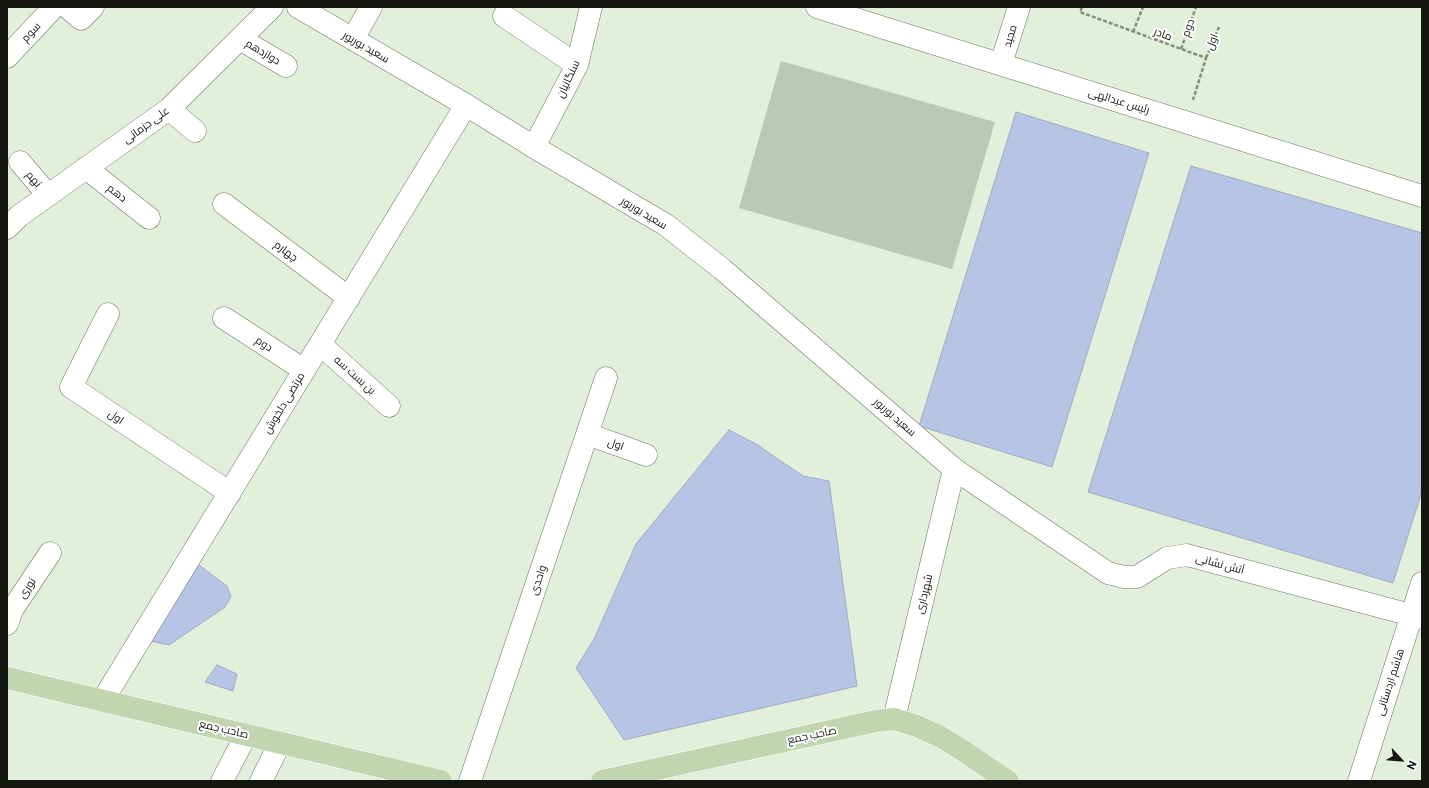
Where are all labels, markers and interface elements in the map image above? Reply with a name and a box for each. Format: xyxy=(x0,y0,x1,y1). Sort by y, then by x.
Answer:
street label: دوم xyxy=(1179,17,1197,39)
street label: سوم xyxy=(19,19,43,45)
street label: مجید xyxy=(1000,23,1020,49)
street label: مادر xyxy=(1152,25,1174,43)
street label: سعید بوربور xyxy=(340,28,392,66)
street label: اول xyxy=(1203,32,1221,52)
street label: دوازدهم xyxy=(243,36,283,68)
street label: سنگانیان xyxy=(554,58,582,100)
street label: رئیس عبدالهی xyxy=(1087,85,1151,117)
street label: علی جزمانی xyxy=(120,104,172,146)
street label: نهم xyxy=(23,168,45,190)
street label: دهم xyxy=(105,181,129,205)
street label: سعید بوربور xyxy=(618,194,670,232)
street label: چهارم xyxy=(271,238,301,264)
street label: دوم xyxy=(253,334,275,354)
street label: بن بست سه xyxy=(331,353,379,397)
street label: مرتضی دلخوش xyxy=(261,370,307,436)
street label: سعید بوربور xyxy=(871,395,919,439)
street label: اول xyxy=(106,407,126,427)
street label: اول xyxy=(606,435,626,453)
street label: آتش نشانی xyxy=(1194,551,1246,577)
street label: واحدی xyxy=(527,563,549,597)
street label: شهرداری xyxy=(913,573,935,615)
street label: نوری xyxy=(15,575,39,601)
street label: هاشم اردستانی xyxy=(1373,647,1407,717)
street label: صاحب جمع xyxy=(198,717,250,741)
street label: صاحب جمع xyxy=(786,723,838,747)
north arrow xyxy=(1381,740,1421,780)
text: N xyxy=(1405,759,1420,772)

